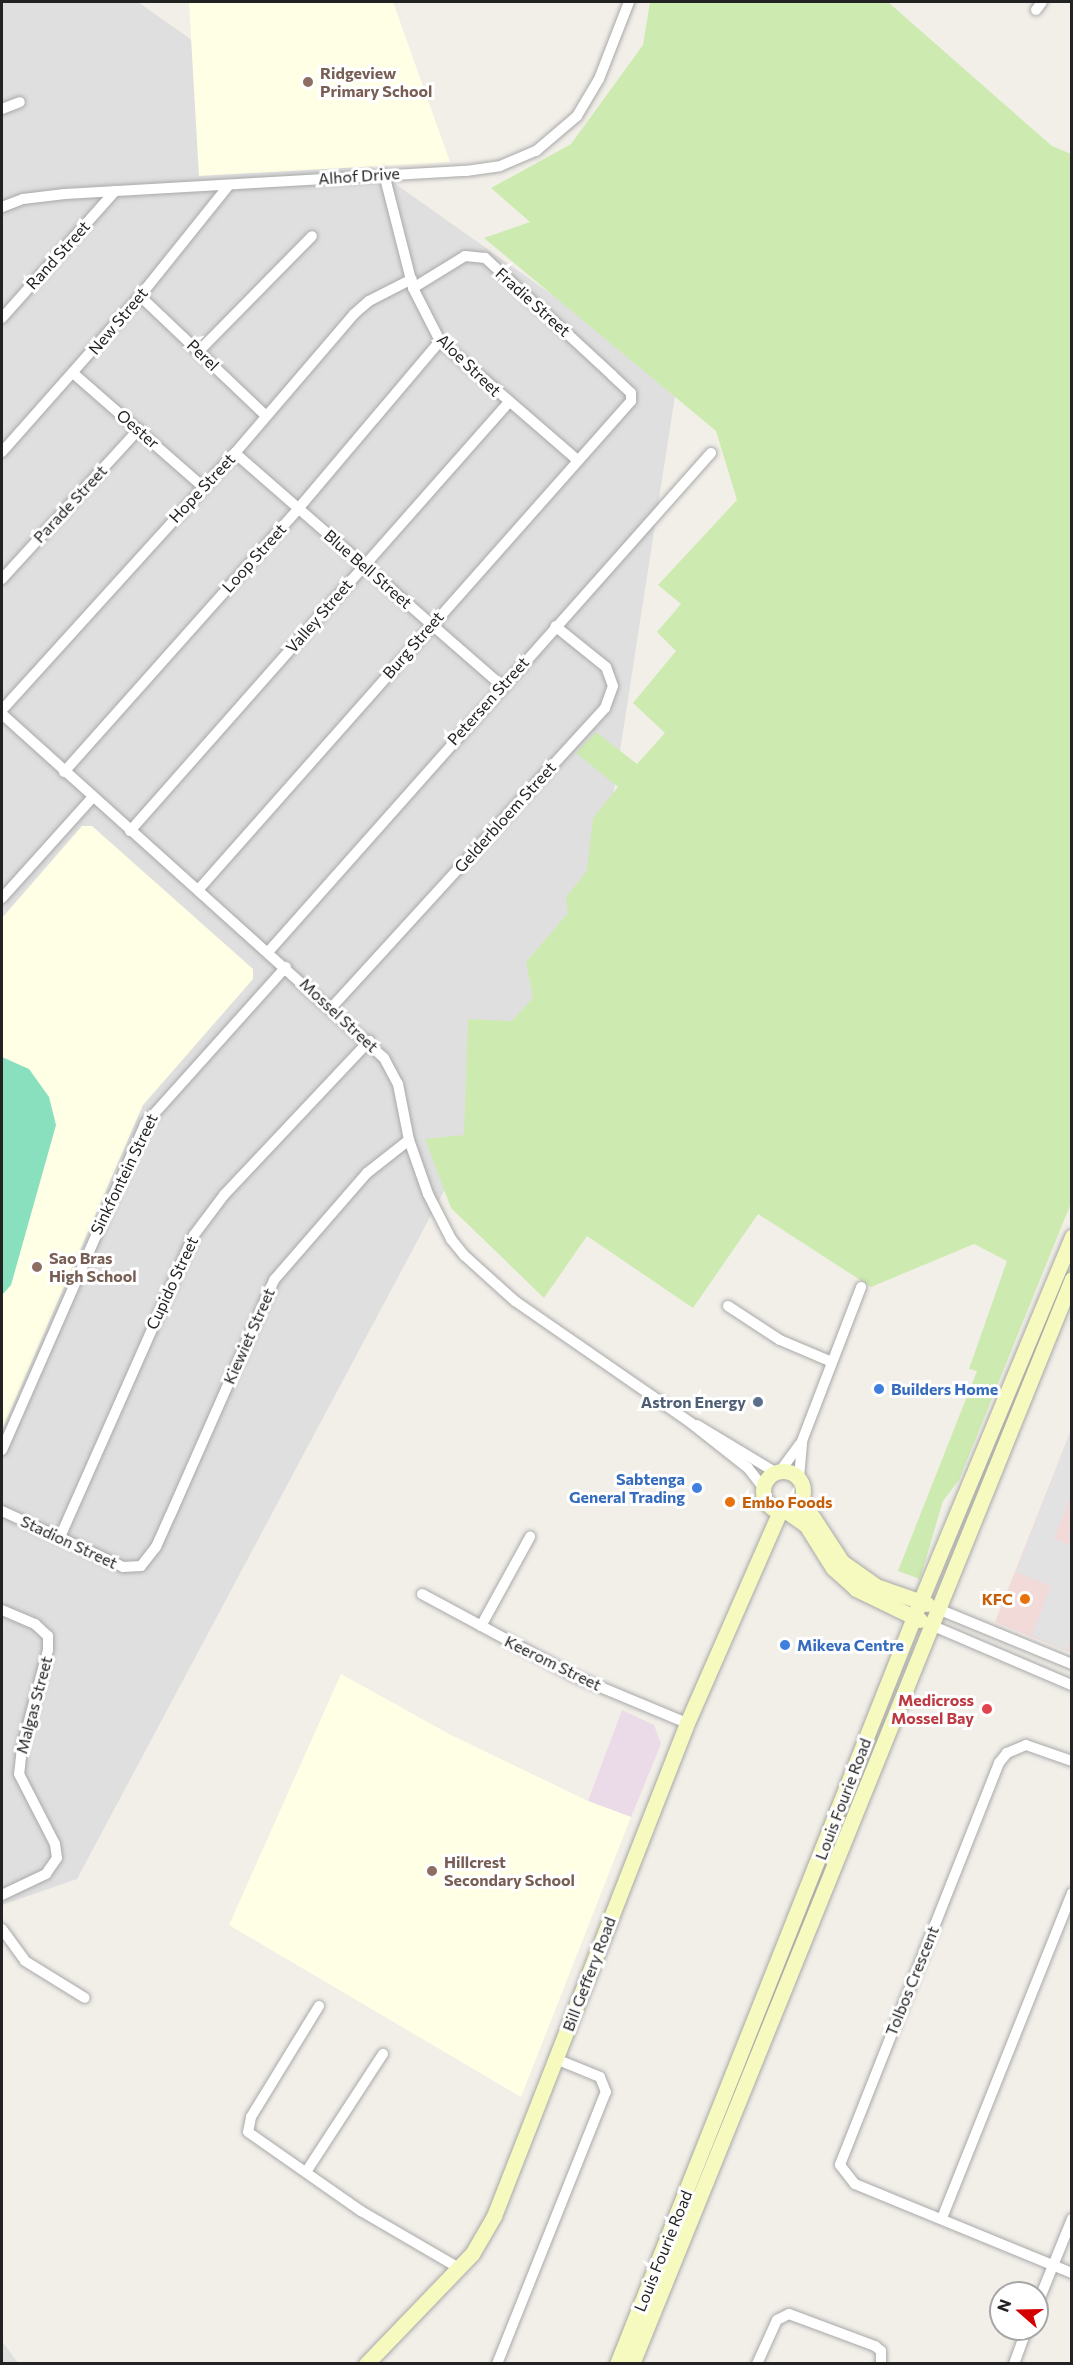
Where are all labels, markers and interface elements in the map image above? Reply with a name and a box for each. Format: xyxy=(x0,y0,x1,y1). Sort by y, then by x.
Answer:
place label: Ridgeview Primary School xyxy=(320,63,432,101)
marker: Ridgeview Primary School xyxy=(301,75,315,89)
street label: Alhof Drive xyxy=(318,164,400,188)
street label: Rand Street xyxy=(22,217,94,293)
street label: Fradie Street xyxy=(492,264,574,340)
street label: New Street xyxy=(84,284,152,358)
street label: Aloe Street xyxy=(433,330,505,400)
street label: Perel xyxy=(183,335,223,375)
street label: Oester xyxy=(113,405,163,453)
street label: Hope Street xyxy=(165,449,239,527)
street label: Parade Street xyxy=(29,461,111,547)
street label: Loop Street xyxy=(218,520,290,596)
street label: Blue Bell Street xyxy=(320,526,416,612)
street label: Valley Street xyxy=(282,575,356,657)
street label: Burg Street xyxy=(379,608,447,682)
street label: Petersen Street xyxy=(443,653,533,749)
street label: Gelderbloem Street xyxy=(450,758,560,876)
street label: Mossel Street xyxy=(296,974,382,1056)
street label: Sinkfontein Street xyxy=(86,1110,162,1238)
street label: Cupido Street xyxy=(142,1233,202,1333)
place label: Sao Bras High School xyxy=(49,1248,137,1286)
marker: Sao Bras High School xyxy=(30,1260,44,1274)
street label: Kiewiet Street xyxy=(219,1285,279,1387)
place label: Builders Home xyxy=(891,1379,998,1399)
marker: Builders Home xyxy=(872,1382,886,1396)
place label: Astron Energy xyxy=(641,1392,746,1412)
marker: Astron Energy xyxy=(751,1395,765,1409)
place label: Sabtenga General Trading xyxy=(569,1469,685,1507)
marker: Sabtenga General Trading xyxy=(690,1481,704,1495)
place label: Embo Foods xyxy=(742,1492,833,1512)
marker: Embo Foods xyxy=(723,1495,737,1509)
street label: Stadion Street xyxy=(18,1511,120,1573)
place label: KFC xyxy=(982,1589,1013,1609)
marker: KFC xyxy=(1018,1592,1032,1606)
street label: Keerom Street xyxy=(502,1631,604,1695)
place label: Mikeva Centre xyxy=(797,1635,904,1655)
marker: Mikeva Centre xyxy=(778,1638,792,1652)
street label: Malgas Street xyxy=(12,1654,56,1756)
place label: Medicross Mossel Bay xyxy=(891,1690,974,1728)
marker: Medicross Mossel Bay xyxy=(978,1700,996,1718)
street label: Louis Fourie Road xyxy=(811,1735,875,1863)
place label: Hillcrest Secondary School xyxy=(444,1852,575,1890)
marker: Hillcrest Secondary School xyxy=(425,1864,439,1878)
street label: Bill Geffery Road xyxy=(558,1914,620,2034)
street label: Tolbos Crescent xyxy=(881,1923,943,2039)
street label: Louis Fourie Road xyxy=(630,2188,696,2314)
north arrow xyxy=(989,2281,1049,2341)
text: N xyxy=(993,2296,1014,2314)

